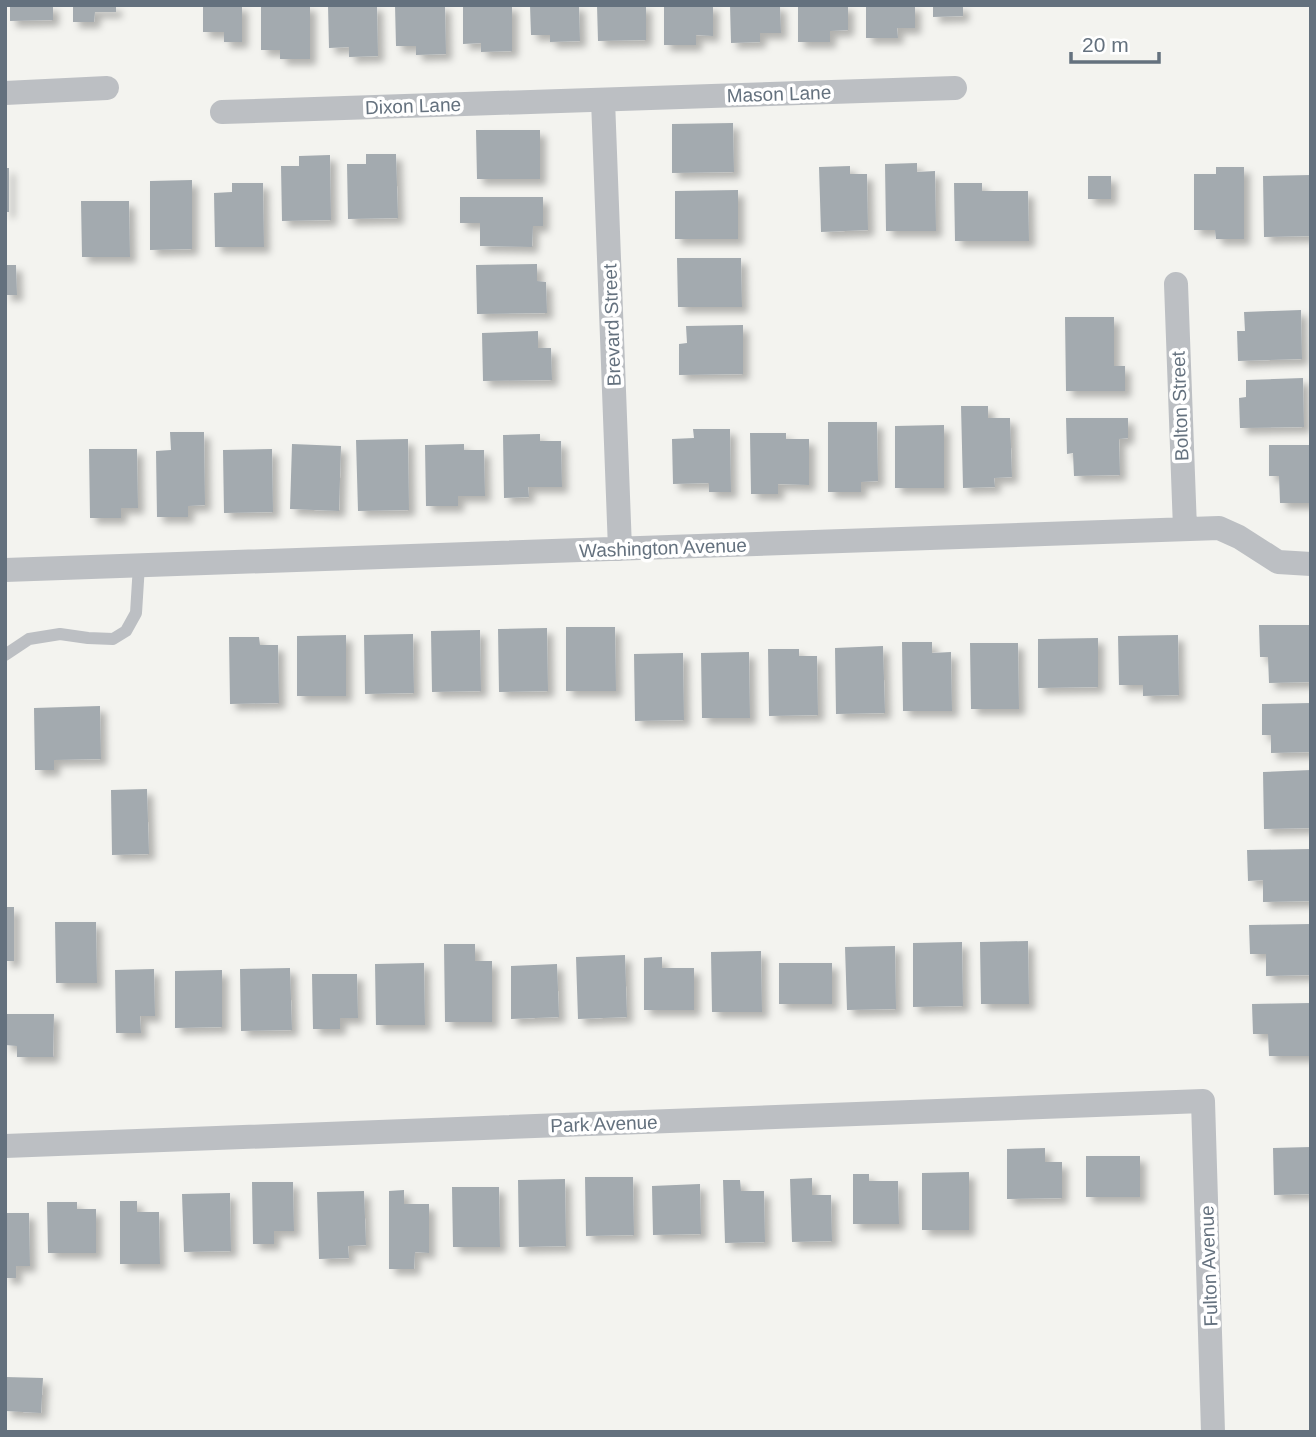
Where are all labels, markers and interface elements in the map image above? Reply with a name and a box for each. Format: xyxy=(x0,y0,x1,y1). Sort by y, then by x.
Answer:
scale bar xyxy=(1071,21,1158,65)
text: 20 m xyxy=(1082,33,1129,56)
street label: Mason Lane xyxy=(726,82,832,106)
street label: Dixon Lane xyxy=(365,94,461,118)
street label: Brevard Street xyxy=(599,263,625,387)
street label: Bolton Street xyxy=(1168,350,1192,461)
street label: Washington Avenue xyxy=(579,535,747,561)
street label: Park Avenue xyxy=(550,1112,658,1136)
street label: Fulton Avenue xyxy=(1196,1205,1222,1327)

